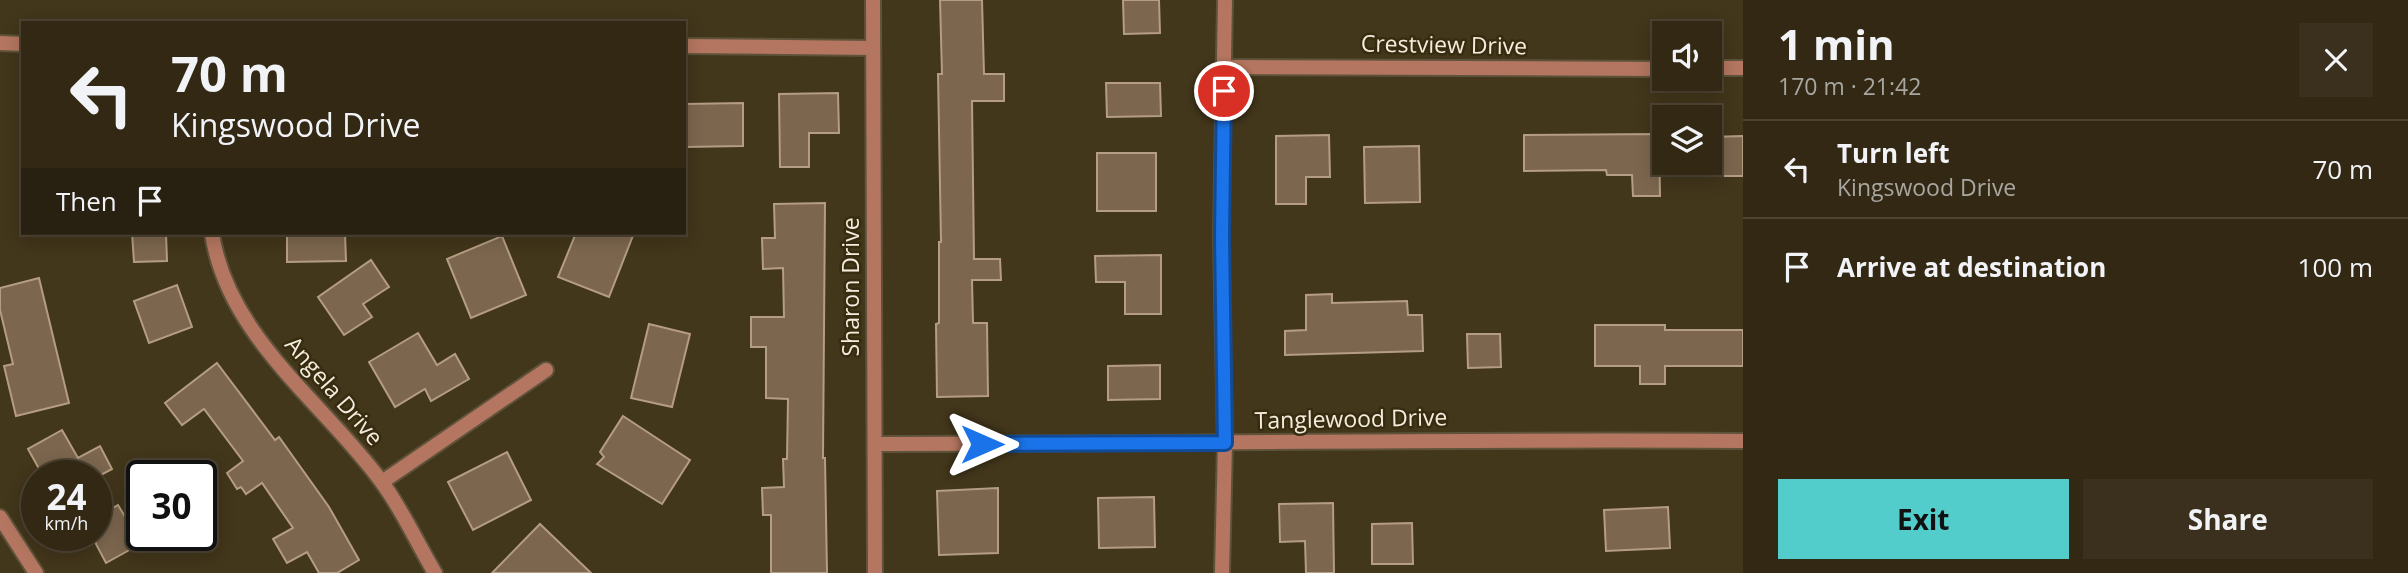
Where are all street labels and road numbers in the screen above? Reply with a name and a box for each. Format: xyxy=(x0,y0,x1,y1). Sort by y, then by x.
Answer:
street label: Crestview Drive xyxy=(1361,27,1527,61)
street label: Sharon Drive xyxy=(834,217,866,357)
street label: Angela Drive xyxy=(278,329,391,452)
street label: Tanglewood Drive xyxy=(1254,400,1448,436)

